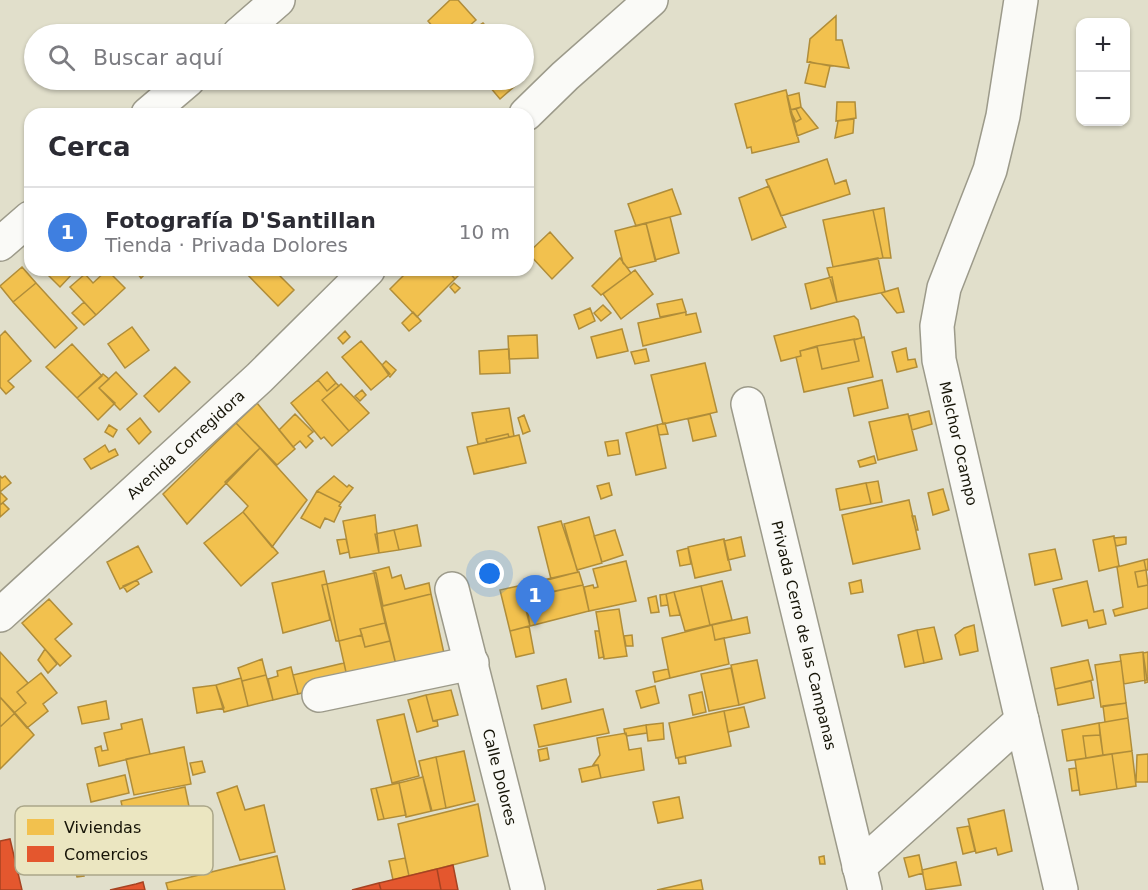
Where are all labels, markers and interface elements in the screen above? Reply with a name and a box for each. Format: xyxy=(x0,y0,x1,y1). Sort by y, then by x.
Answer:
map controls xyxy=(1076,18,1130,126)
button: + xyxy=(1076,18,1130,72)
search box xyxy=(24,24,534,90)
icon: search xyxy=(45,41,78,74)
text: Buscar aquí xyxy=(93,45,223,70)
button: − xyxy=(1076,72,1130,126)
text: Cerca xyxy=(48,132,131,162)
text: Fotografía D'Santillan xyxy=(105,208,376,233)
text: 1 xyxy=(61,220,74,244)
text: 10 m xyxy=(459,220,510,244)
text: Tienda · Privada Dolores xyxy=(105,233,348,257)
street label: Melchor Ocampo xyxy=(935,380,981,507)
street label: Avenida Corregidora xyxy=(123,387,248,503)
street label: Privada Cerro de las Campanas xyxy=(767,519,840,752)
your location xyxy=(475,559,504,588)
pin: 1 xyxy=(516,576,554,625)
street label: Calle Dolores xyxy=(479,727,520,827)
legend xyxy=(15,806,213,875)
text: Viviendas xyxy=(64,818,141,837)
text: Comercios xyxy=(64,845,148,864)

